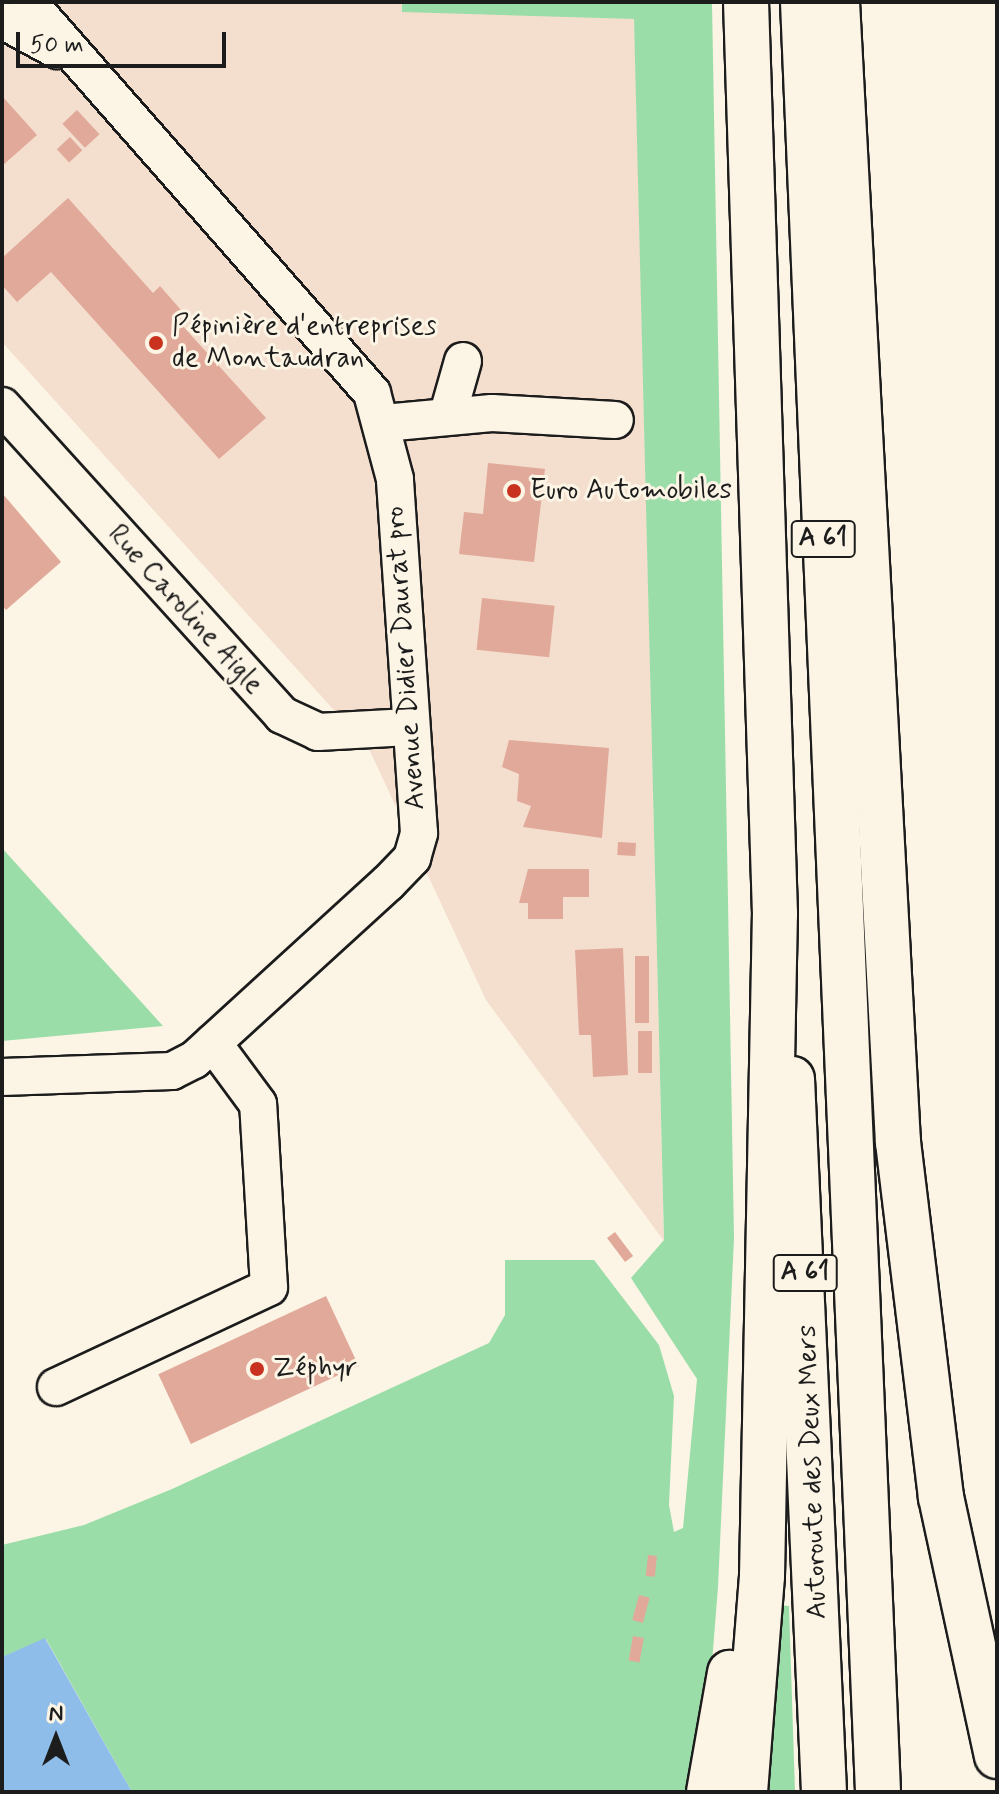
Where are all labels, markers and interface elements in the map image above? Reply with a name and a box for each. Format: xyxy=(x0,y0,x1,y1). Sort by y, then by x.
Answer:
scale bar xyxy=(20,16,230,66)
text: 50 m xyxy=(30,30,84,61)
place label: Pépinière d'entreprises de Montaudran xyxy=(172,310,435,376)
marker: Pépinière d'entreprises de Montaudran xyxy=(147,334,165,352)
place label: Euro Automobiles xyxy=(530,474,732,508)
marker: Euro Automobiles xyxy=(505,482,523,500)
street label: Avenue Didier Daurat pro xyxy=(379,507,433,809)
road number: A 61 xyxy=(789,517,857,561)
street label: Rue Caroline Aigle xyxy=(101,519,269,701)
road number: A 61 xyxy=(771,1251,839,1295)
street label: Autoroute des Deux Mers xyxy=(791,1323,835,1621)
place label: Zéphyr xyxy=(273,1352,357,1386)
marker: Zéphyr xyxy=(248,1360,266,1378)
north arrow xyxy=(16,1698,96,1778)
text: N xyxy=(49,1700,63,1728)

